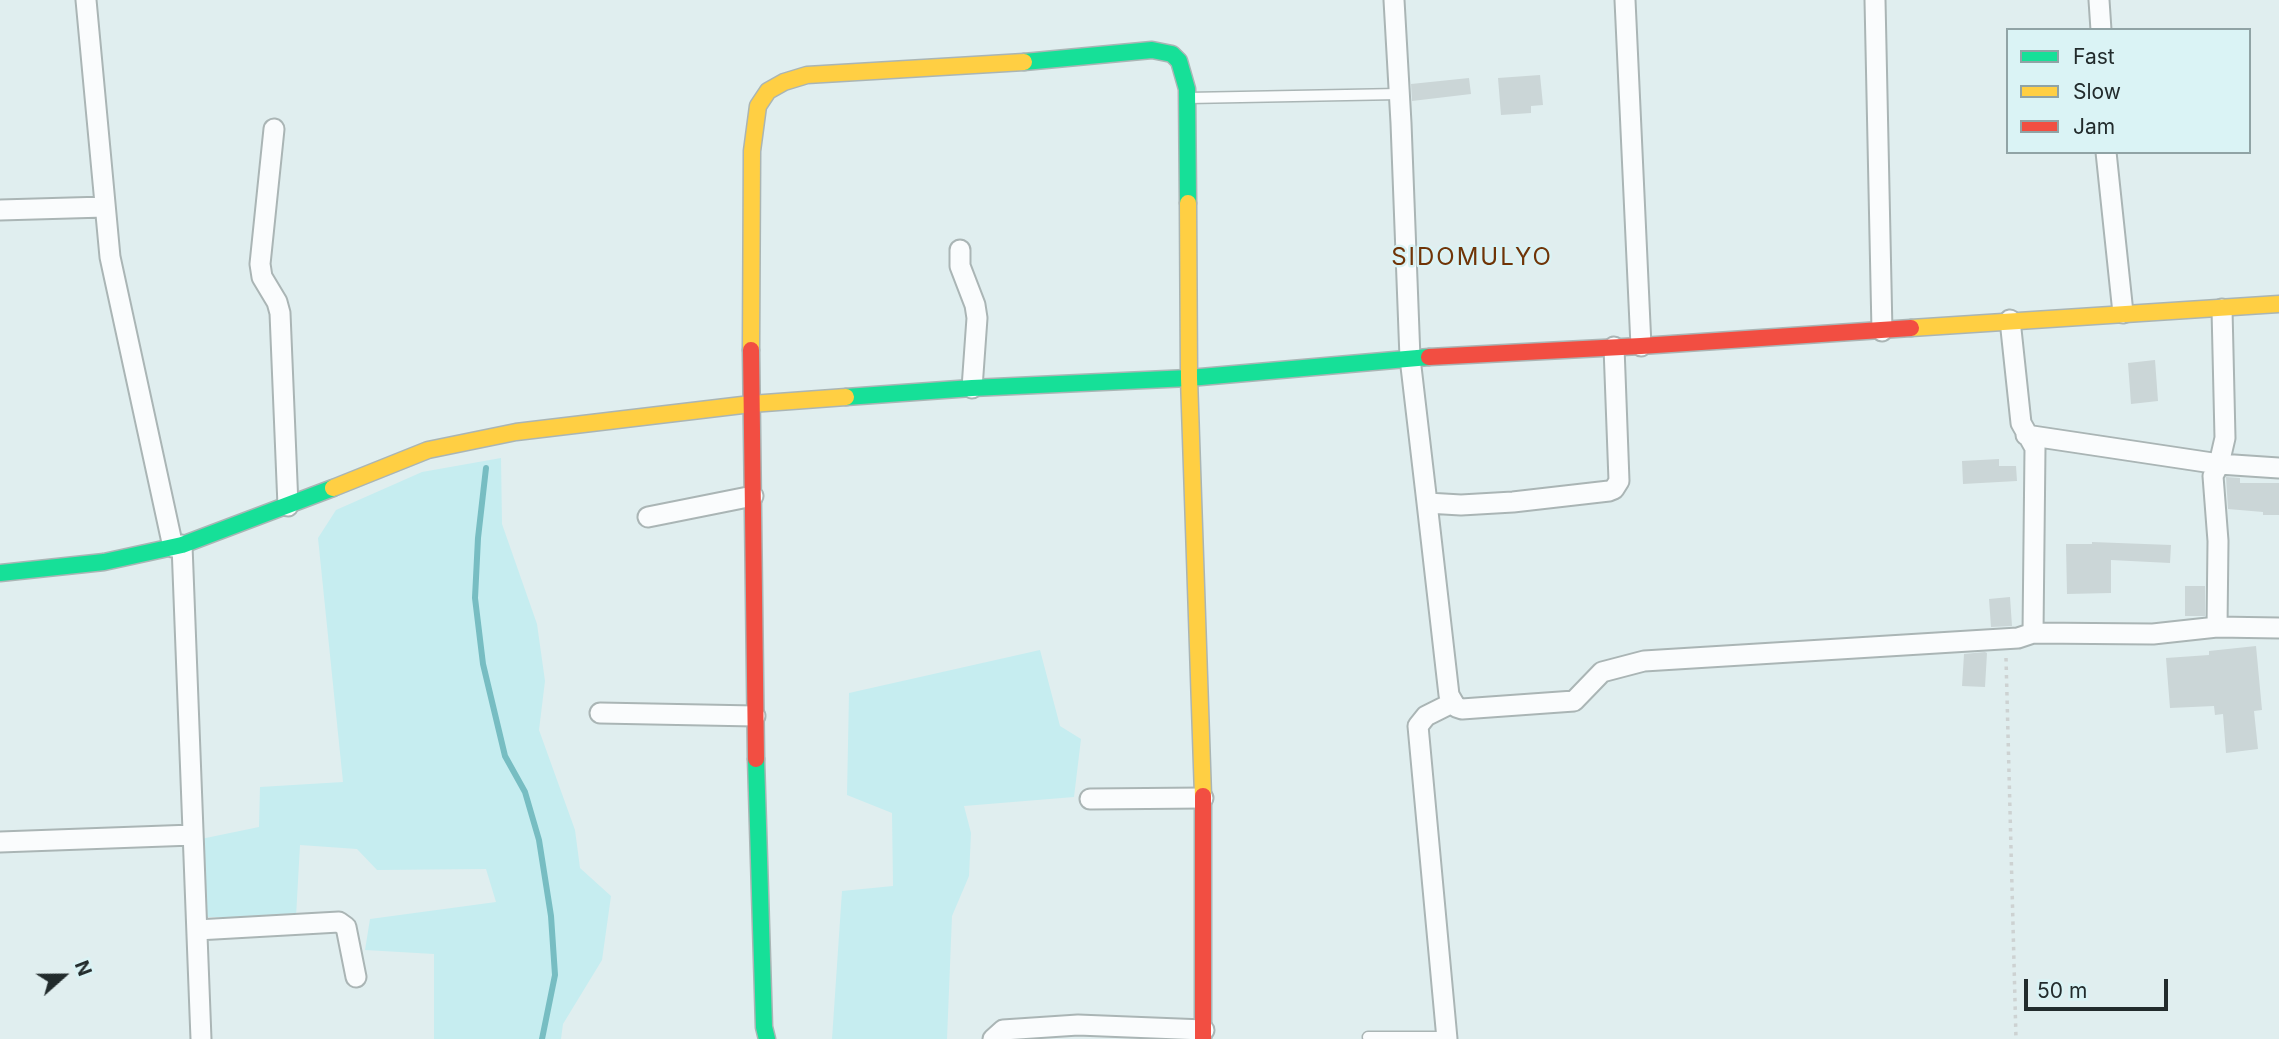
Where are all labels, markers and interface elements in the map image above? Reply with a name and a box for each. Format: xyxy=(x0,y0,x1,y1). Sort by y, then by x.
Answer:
legend xyxy=(2006,28,2251,154)
text: Fast xyxy=(2073,44,2115,69)
text: Slow xyxy=(2073,79,2121,104)
text: Jam xyxy=(2073,114,2115,139)
district label: SIDOMULYO xyxy=(1392,244,1552,272)
north arrow xyxy=(28,941,98,1011)
text: N xyxy=(70,957,96,979)
scale bar xyxy=(2027,965,2170,1009)
text: 50 m xyxy=(2037,978,2087,1003)

